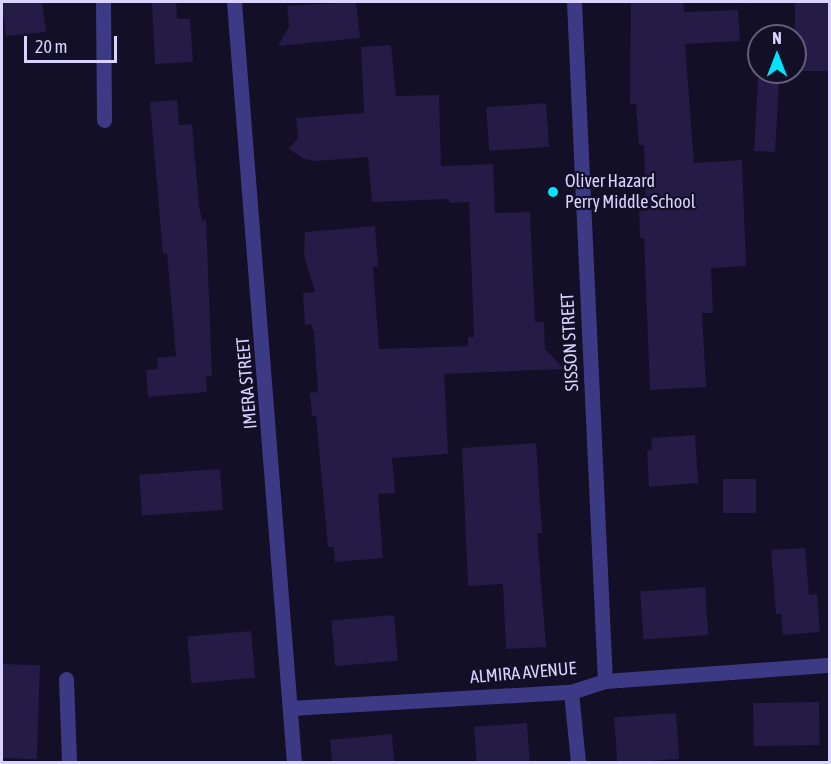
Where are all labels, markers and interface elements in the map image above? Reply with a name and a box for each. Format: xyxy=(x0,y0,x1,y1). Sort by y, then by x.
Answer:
scale bar xyxy=(27,24,120,62)
north arrow xyxy=(747,24,807,84)
text: N xyxy=(772,29,782,47)
text: 20 m xyxy=(35,36,67,57)
place label: Oliver Hazard Perry Middle School xyxy=(565,171,695,213)
marker: Oliver Hazard Perry Middle School xyxy=(546,185,560,199)
street label: SISSON STREET xyxy=(557,292,583,392)
street label: IMERA STREET xyxy=(232,336,262,430)
street label: ALMIRA AVENUE xyxy=(469,658,577,688)

